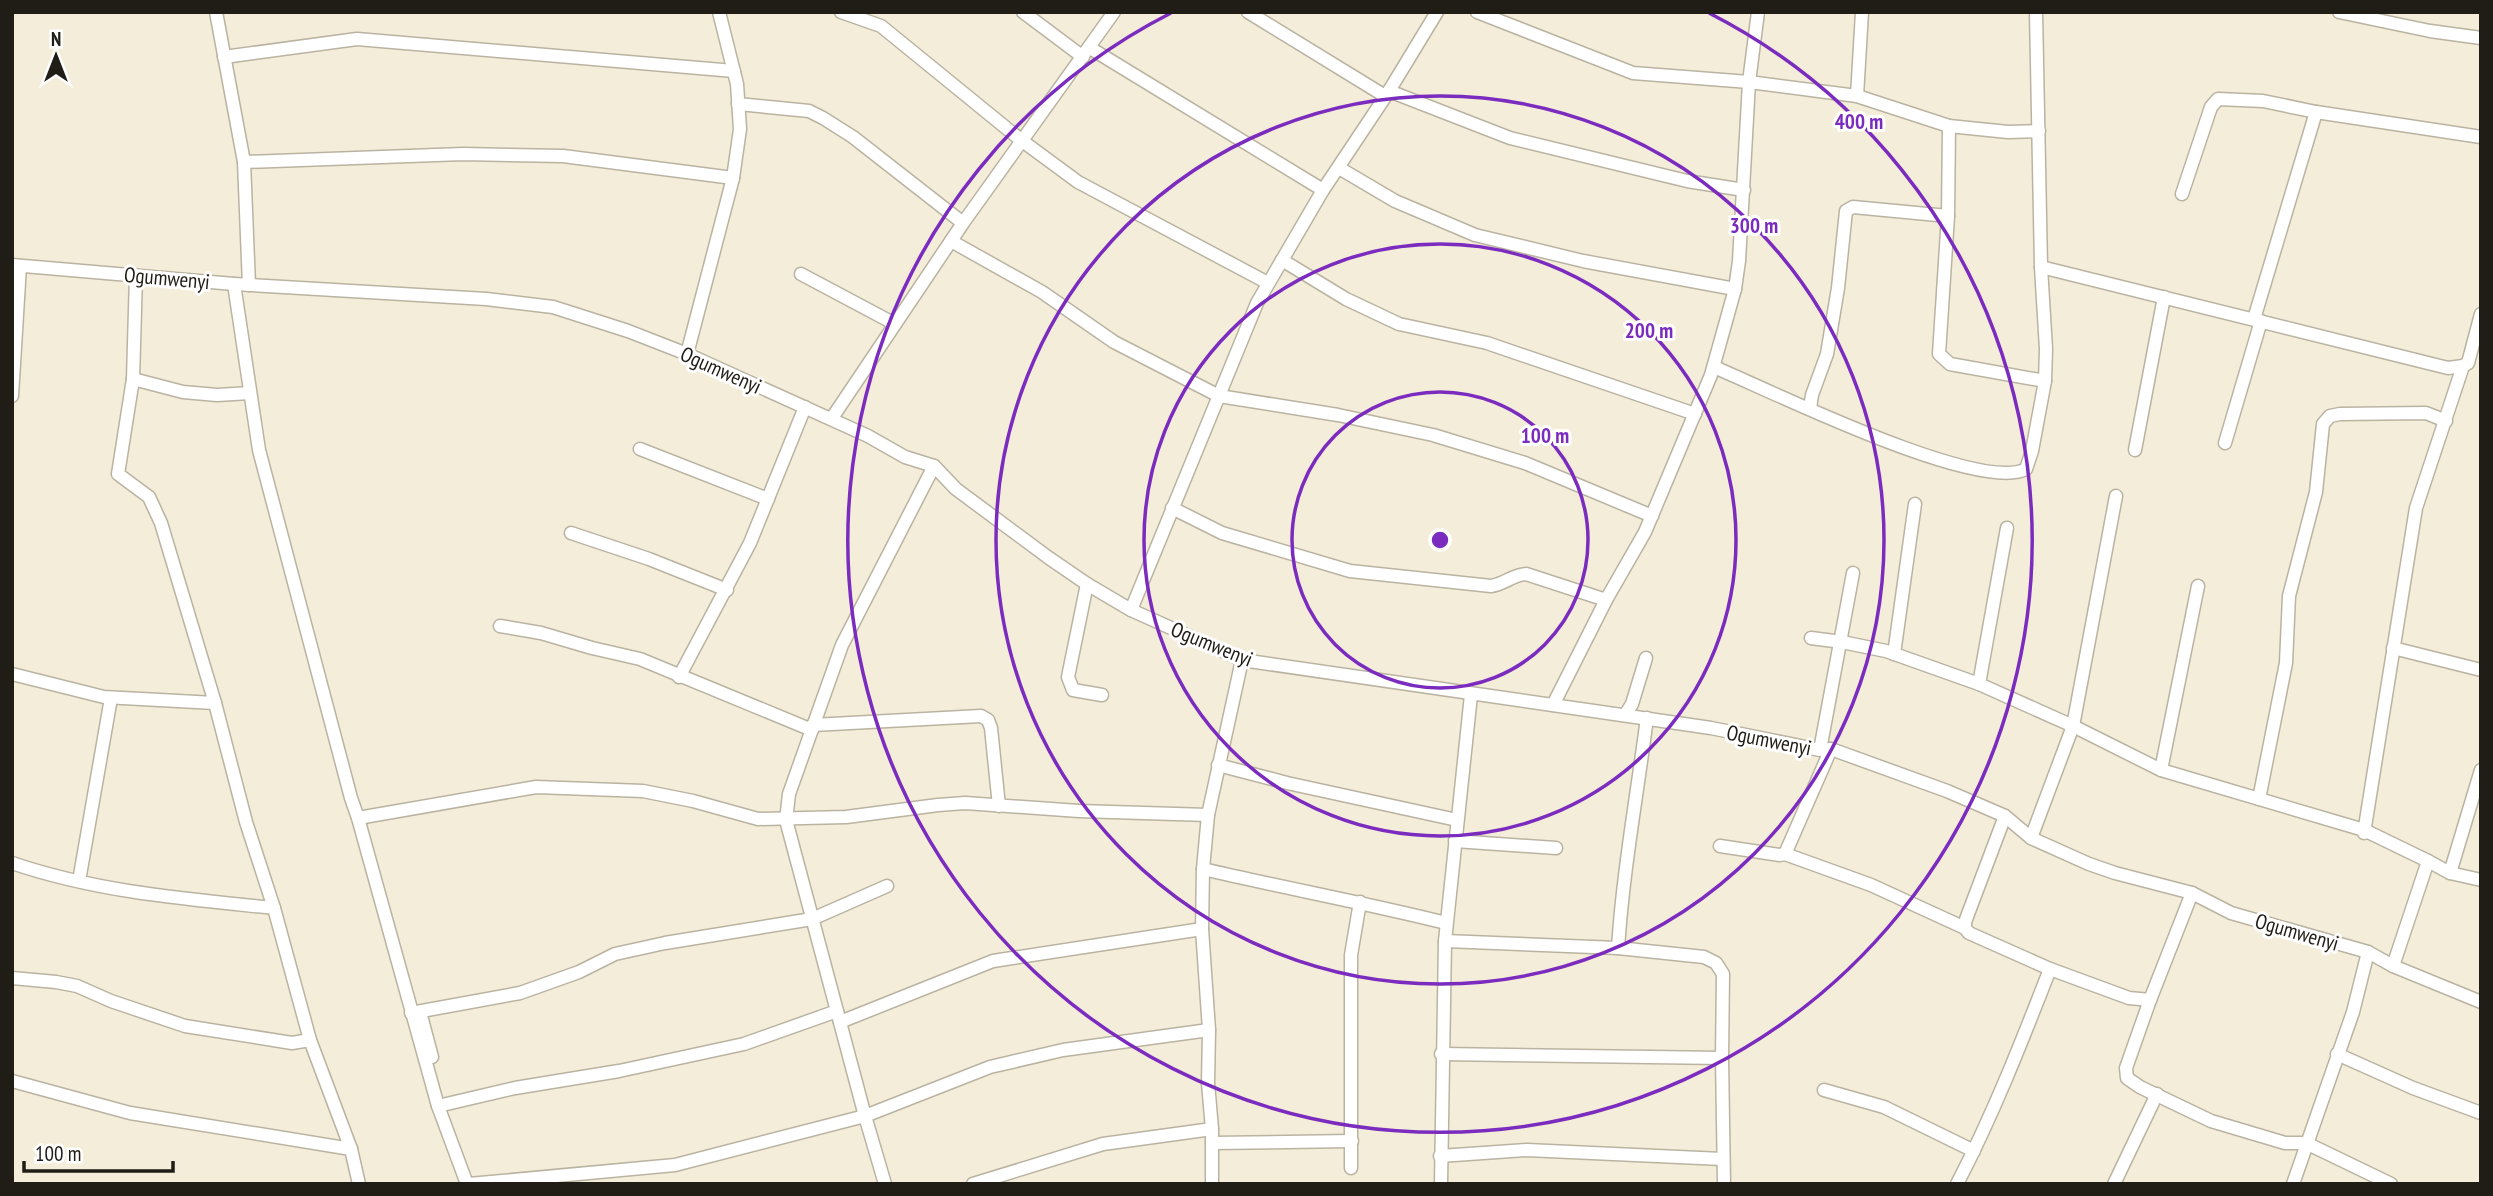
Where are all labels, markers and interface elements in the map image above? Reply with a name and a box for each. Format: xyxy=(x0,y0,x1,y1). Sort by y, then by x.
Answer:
north arrow xyxy=(21,21,91,91)
text: N xyxy=(51,27,61,51)
text: 400 m xyxy=(1835,108,1883,135)
text: 300 m xyxy=(1730,212,1778,239)
street label: Ogumwenyi xyxy=(123,261,211,295)
text: 200 m xyxy=(1625,317,1673,344)
street label: Ogumwenyi xyxy=(676,340,766,400)
text: 100 m xyxy=(1521,422,1569,449)
centre of rings xyxy=(1428,528,1452,552)
street label: Ogumwenyi xyxy=(1167,615,1257,673)
street label: Ogumwenyi xyxy=(1724,719,1814,761)
street label: Ogumwenyi xyxy=(2252,907,2342,957)
scale bar xyxy=(24,1130,173,1174)
text: 100 m xyxy=(35,1140,81,1167)

